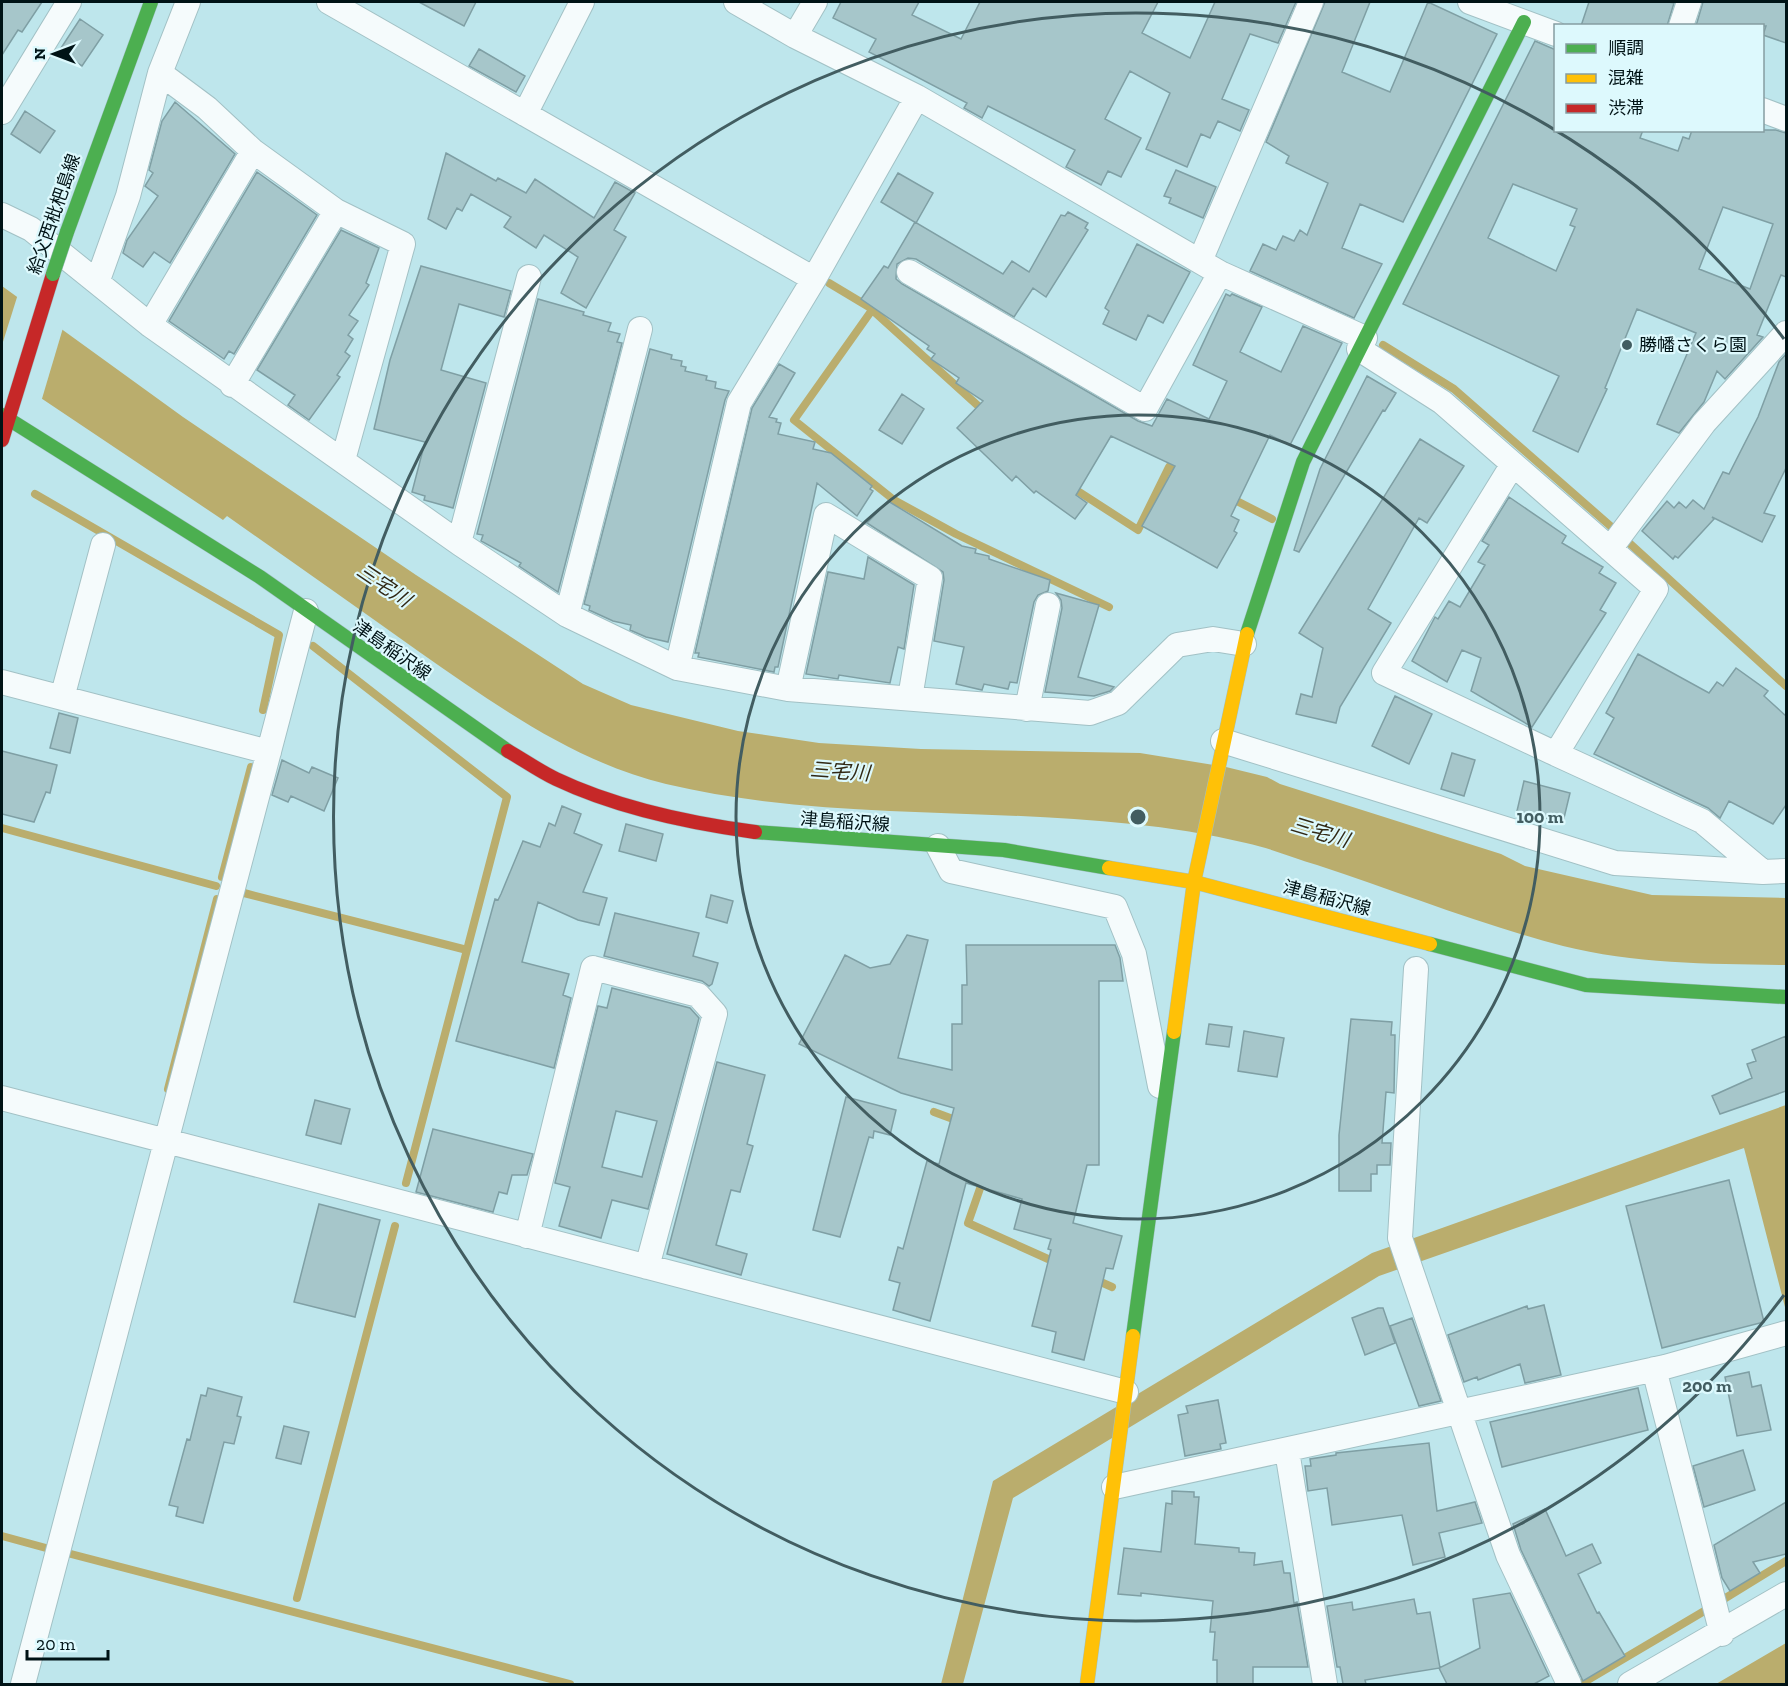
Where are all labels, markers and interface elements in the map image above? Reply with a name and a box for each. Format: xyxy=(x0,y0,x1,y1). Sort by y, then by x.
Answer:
north arrow xyxy=(24,24,84,84)
legend xyxy=(1554,24,1764,132)
text: 順調 xyxy=(1608,37,1644,59)
text: N xyxy=(30,48,49,60)
text: 混雑 xyxy=(1608,67,1644,89)
text: 渋滞 xyxy=(1608,97,1644,119)
street label: 給父西枇杷島線 xyxy=(23,151,85,277)
place label: 勝幡さくら園 xyxy=(1639,334,1747,356)
marker: 勝幡さくら園 xyxy=(1620,338,1634,352)
water label: 三宅川 xyxy=(352,558,417,613)
street label: 津島稲沢線 xyxy=(349,615,435,685)
water label: 三宅川 xyxy=(809,757,873,785)
text: 100 m xyxy=(1516,806,1564,828)
centre of rings xyxy=(1128,807,1148,827)
street label: 津島稲沢線 xyxy=(799,808,891,836)
water label: 三宅川 xyxy=(1288,812,1354,853)
street label: 津島稲沢線 xyxy=(1281,876,1373,920)
text: 200 m xyxy=(1682,1375,1732,1397)
scale bar xyxy=(27,1623,108,1661)
text: 20 m xyxy=(36,1633,76,1655)

